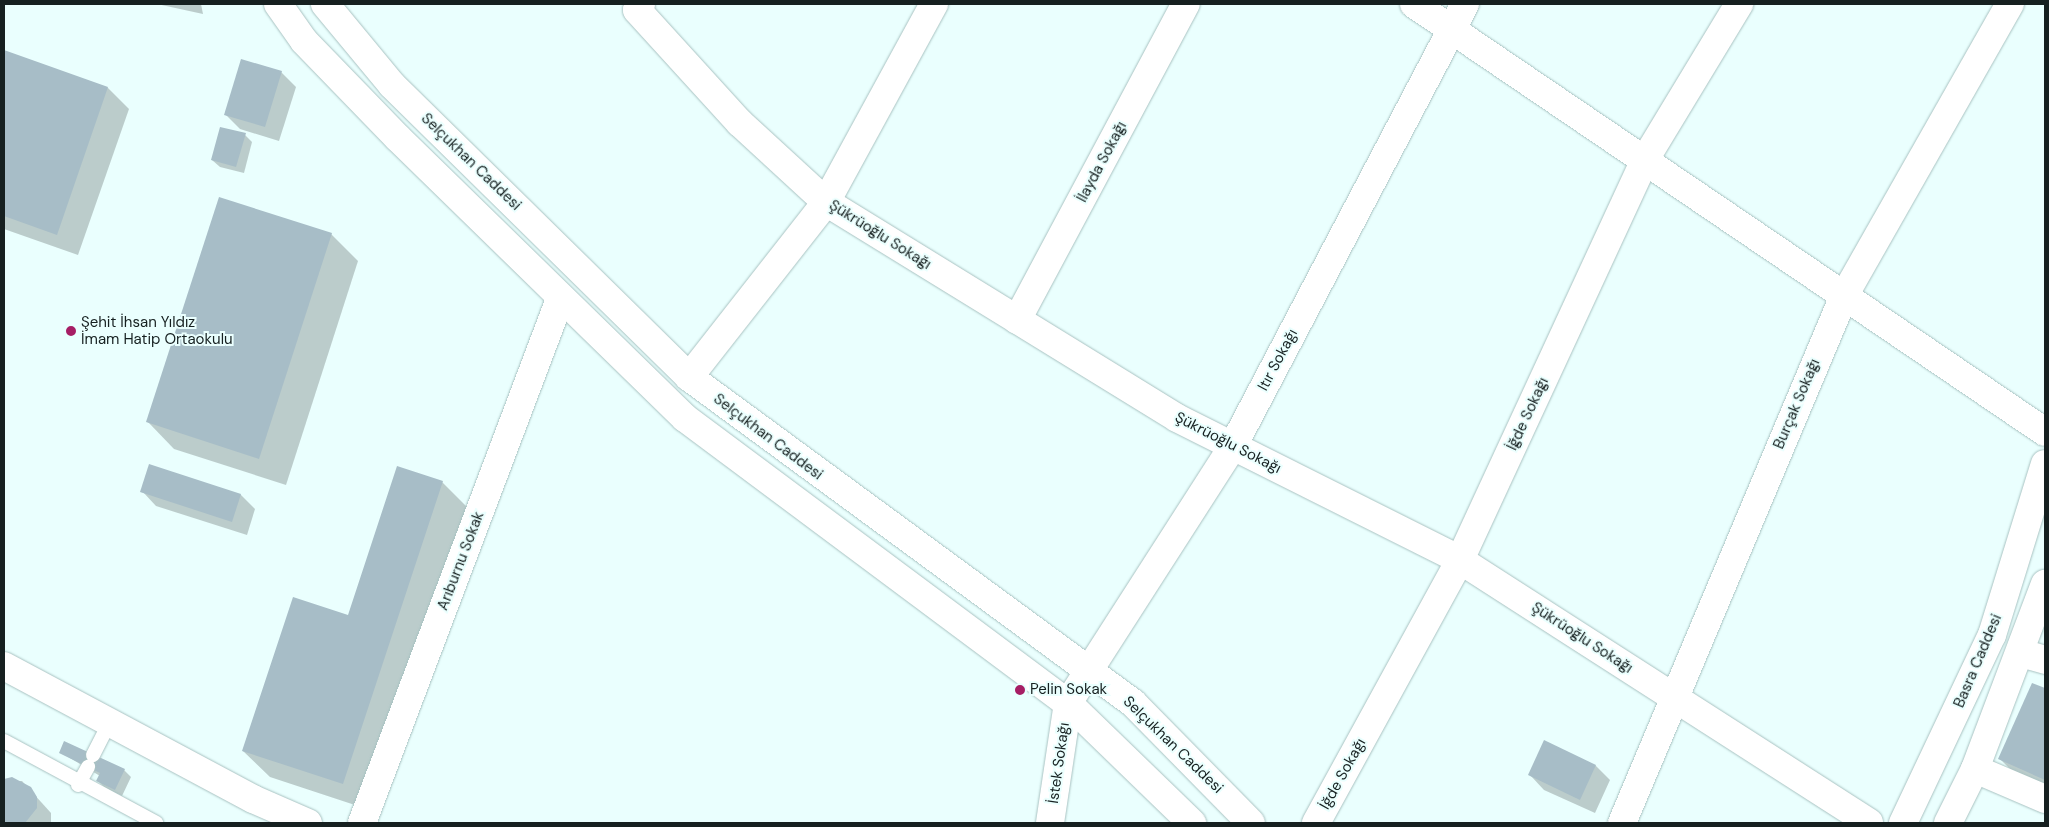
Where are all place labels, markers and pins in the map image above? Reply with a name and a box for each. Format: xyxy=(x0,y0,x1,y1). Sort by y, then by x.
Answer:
place label: Şehit İhsan Yıldız İmam Hatip Ortaokulu xyxy=(81,313,233,348)
marker: Şehit İhsan Yıldız İmam Hatip Ortaokulu xyxy=(65,325,77,337)
place label: Pelin Sokak xyxy=(1030,681,1107,699)
marker: Pelin Sokak xyxy=(1014,684,1026,696)

